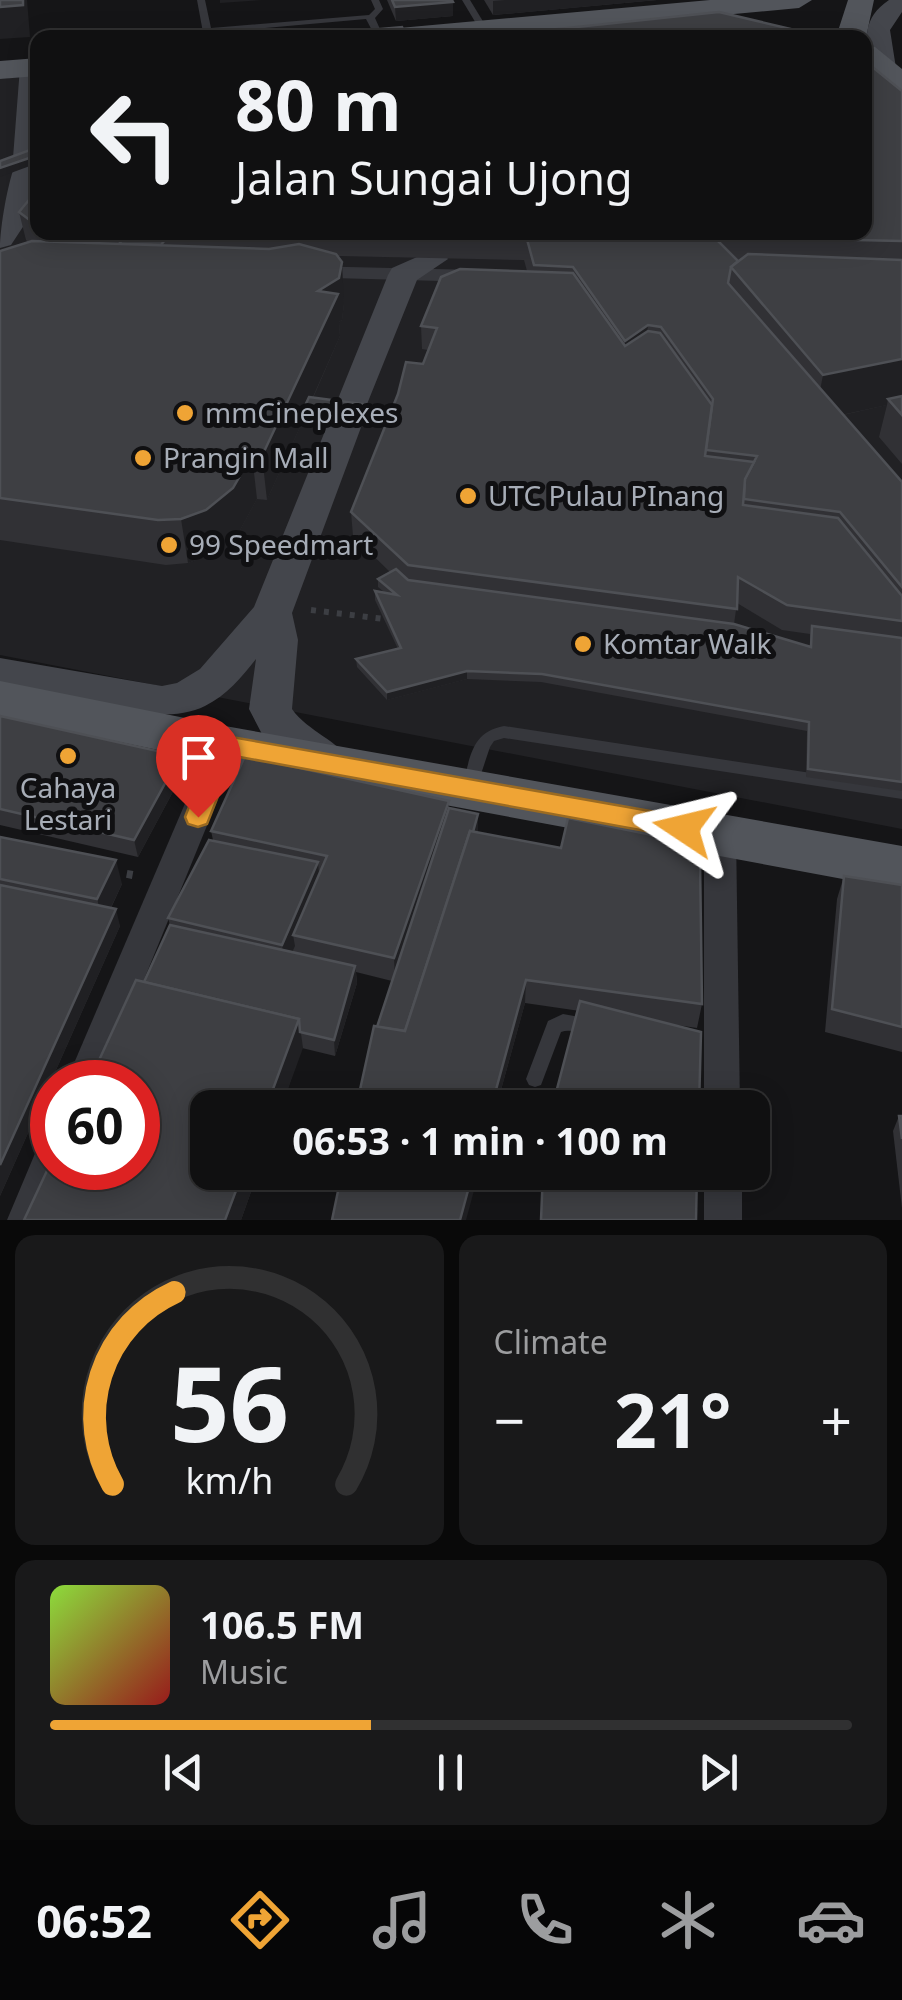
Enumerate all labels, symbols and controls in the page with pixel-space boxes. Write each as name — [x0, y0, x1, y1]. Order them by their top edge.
text: 80 m — [235, 56, 402, 152]
icon: left — [70, 70, 200, 200]
text: Jalan Sungai Ujong — [235, 147, 633, 208]
place label: mmCineplexes — [205, 393, 399, 431]
marker: mmCineplexes — [174, 402, 196, 424]
place label: Prangin Mall — [163, 438, 329, 476]
marker: Prangin Mall — [132, 447, 154, 469]
place label: UTC Pulau PInang — [488, 476, 724, 514]
marker: UTC Pulau PInang — [457, 485, 479, 507]
place label: 99 Speedmart — [189, 525, 373, 563]
marker: 99 Speedmart — [158, 534, 180, 556]
place label: Komtar Walk — [603, 624, 772, 662]
marker: Komtar Walk — [572, 633, 594, 655]
pin — [156, 715, 241, 818]
icon: arrive — [171, 730, 226, 785]
marker: Cahaya Lestari — [57, 745, 79, 767]
place label: Cahaya Lestari — [20, 768, 116, 838]
position arrow — [632, 776, 736, 880]
speed limit sign: 60 — [30, 1060, 160, 1190]
text: 06:53 · 1 min · 100 m — [292, 1114, 668, 1166]
text: Climate — [494, 1320, 608, 1363]
text: 56 — [170, 1331, 289, 1472]
text: 21° — [614, 1368, 732, 1470]
text: − — [494, 1382, 525, 1457]
text: + — [821, 1382, 852, 1457]
text: km/h — [185, 1456, 273, 1504]
text: 106.5 FM — [200, 1598, 364, 1650]
text: Music — [200, 1650, 288, 1693]
icon: previous — [156, 1745, 211, 1800]
icon: pause — [423, 1745, 478, 1800]
icon: next — [691, 1745, 746, 1800]
icon: directions — [225, 1885, 295, 1955]
icon: music — [367, 1885, 437, 1955]
icon: phone — [510, 1885, 580, 1955]
icon: climate — [653, 1885, 723, 1955]
icon: car — [796, 1885, 866, 1955]
text: 06:52 — [36, 1890, 152, 1951]

